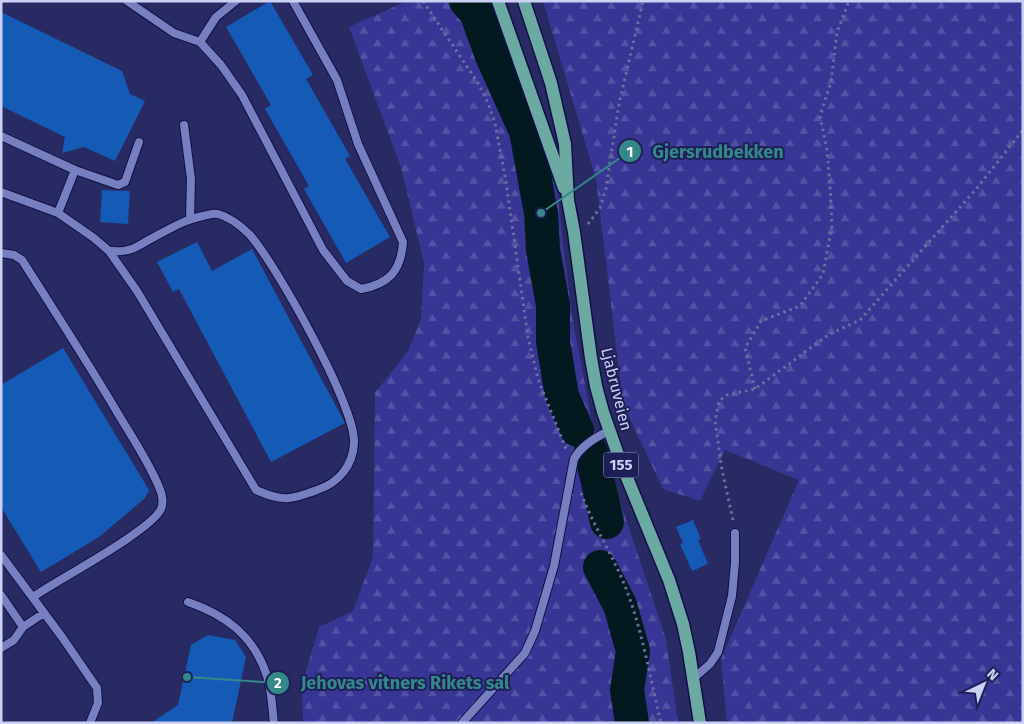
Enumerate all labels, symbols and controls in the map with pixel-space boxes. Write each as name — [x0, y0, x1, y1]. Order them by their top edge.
callout: Gjersrudbekken — [617, 135, 794, 168]
text: Gjersrudbekken — [652, 141, 784, 163]
text: 1 — [627, 143, 633, 161]
street label: Ljabruveien — [597, 346, 636, 433]
road number: 155 — [604, 452, 638, 478]
north arrow — [959, 659, 1009, 709]
text: N — [983, 665, 1002, 684]
callout: Jehovas vitners Rikets sal — [265, 666, 519, 699]
text: Jehovas vitners Rikets sal — [300, 672, 510, 694]
text: 2 — [274, 674, 282, 692]

